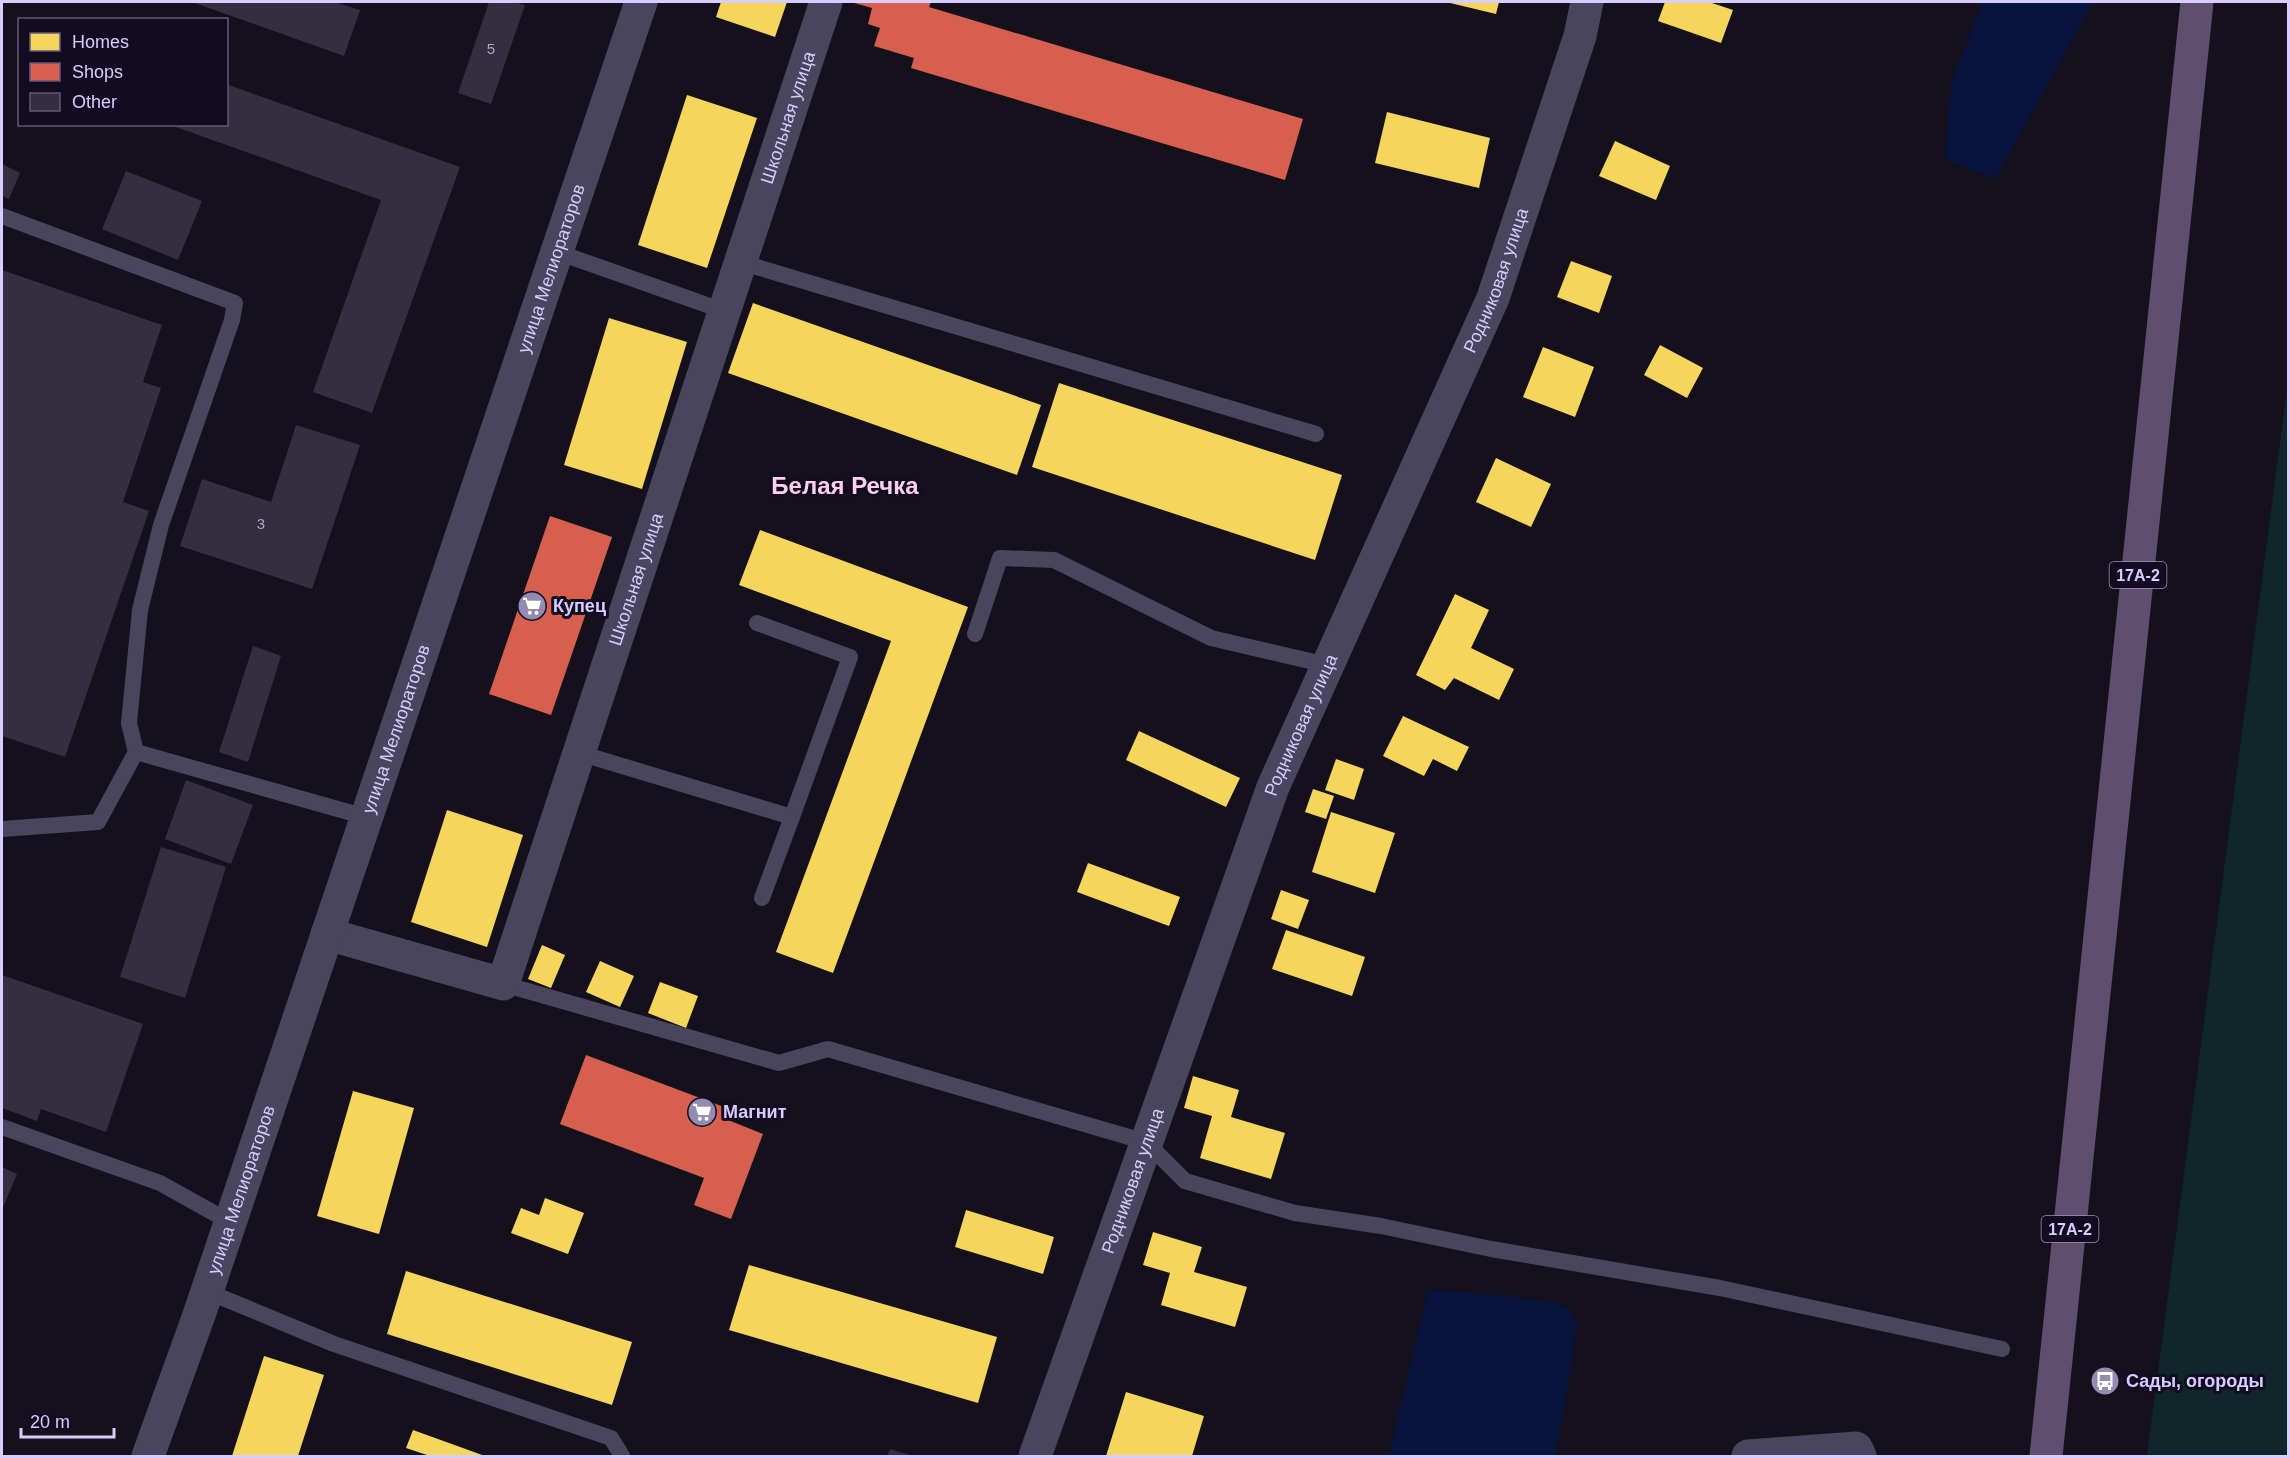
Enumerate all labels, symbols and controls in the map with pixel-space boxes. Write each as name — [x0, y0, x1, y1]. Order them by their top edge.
legend — [18, 18, 228, 126]
text: Homes — [72, 32, 129, 52]
house number: 5 — [487, 40, 495, 57]
street label: Школьная улица — [757, 48, 819, 186]
text: Shops — [72, 62, 123, 82]
text: Other — [72, 92, 117, 112]
street label: улица Мелиораторов — [514, 182, 589, 356]
street label: Родниковая улица — [1460, 204, 1533, 356]
district label: Белая Речка — [771, 472, 919, 499]
street label: Школьная улица — [605, 510, 668, 648]
house number: 3 — [257, 515, 265, 532]
road number: 17А-2 — [2110, 562, 2166, 588]
supermarket icon: Купец — [516, 590, 548, 622]
place label: Купец — [553, 596, 606, 616]
street label: улица Мелиораторов — [358, 642, 434, 816]
street label: Родниковая улица — [1261, 650, 1342, 798]
supermarket icon: Магнит — [686, 1096, 718, 1128]
place label: Магнит — [723, 1102, 787, 1122]
street label: улица Мелиораторов — [203, 1103, 279, 1277]
street label: Родниковая улица — [1098, 1104, 1168, 1256]
road number: 17А-2 — [2042, 1216, 2098, 1242]
bus stop icon: Сады, огороды — [2089, 1365, 2121, 1397]
place label: Сады, огороды — [2126, 1371, 2264, 1391]
scale bar — [21, 1401, 114, 1439]
text: 20 m — [30, 1412, 70, 1432]

